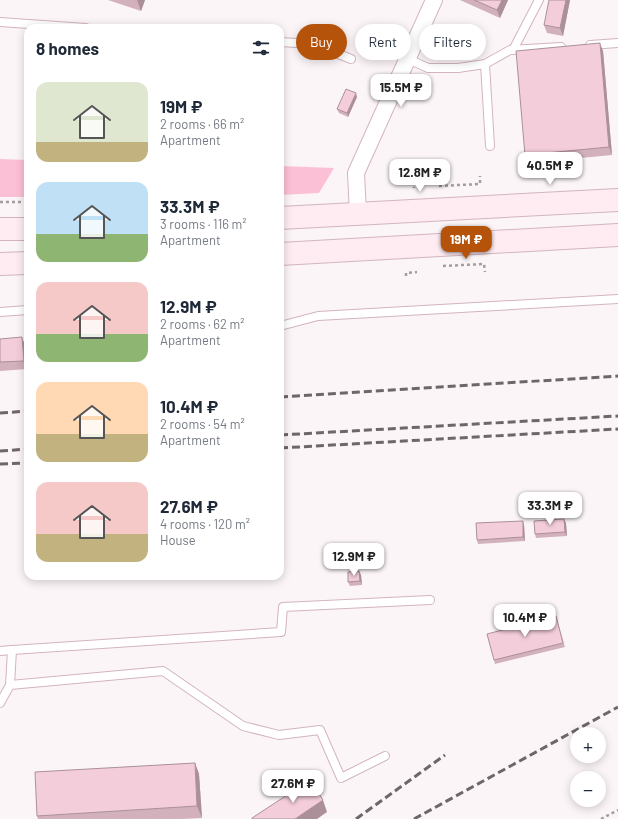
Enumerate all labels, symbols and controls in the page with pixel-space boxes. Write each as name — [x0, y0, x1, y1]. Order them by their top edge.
chip: Buy — [296, 24, 347, 60]
chip: Rent — [355, 24, 411, 60]
chip: Filters — [419, 24, 486, 60]
icon: filters — [250, 37, 272, 59]
text: 8 homes — [36, 38, 99, 58]
pin: 15.5M ₽ — [364, 74, 438, 108]
text: 15.5M ₽ — [379, 79, 423, 95]
text: 19M ₽ — [160, 96, 203, 116]
icon: home — [68, 98, 116, 146]
text: 2 rooms · 66 m² — [160, 116, 244, 132]
text: Apartment — [160, 132, 221, 148]
pin: 40.5M ₽ — [513, 152, 587, 186]
text: 40.5M ₽ — [527, 157, 573, 173]
pin: 12.8M ₽ — [383, 159, 457, 193]
text: 12.8M ₽ — [398, 164, 442, 180]
text: 33.3M ₽ — [160, 196, 220, 216]
icon: home — [68, 198, 116, 246]
text: 3 rooms · 116 m² — [160, 216, 247, 232]
pin: 19M ₽ — [438, 226, 494, 260]
text: 19M ₽ — [450, 231, 482, 247]
text: Apartment — [160, 232, 221, 248]
text: 12.9M ₽ — [160, 296, 217, 316]
icon: home — [68, 298, 116, 346]
text: 2 rooms · 62 m² — [160, 316, 245, 332]
text: Apartment — [160, 332, 221, 348]
text: 10.4M ₽ — [160, 396, 218, 416]
icon: home — [68, 398, 116, 446]
text: 2 rooms · 54 m² — [160, 416, 245, 432]
text: Apartment — [160, 432, 221, 448]
pin: 33.3M ₽ — [513, 492, 587, 526]
text: 27.6M ₽ — [160, 496, 218, 516]
text: 33.3M ₽ — [527, 497, 573, 513]
icon: home — [68, 498, 116, 546]
text: 4 rooms · 120 m² — [160, 516, 250, 532]
text: House — [160, 532, 196, 548]
pin: 12.9M ₽ — [317, 543, 391, 577]
text: 12.9M ₽ — [332, 548, 376, 564]
pin: 10.4M ₽ — [488, 604, 562, 638]
text: 10.4M ₽ — [503, 609, 547, 625]
map controls — [570, 727, 606, 807]
button: + — [570, 727, 606, 763]
pin: 27.6M ₽ — [256, 770, 330, 804]
button: − — [570, 771, 606, 807]
text: 27.6M ₽ — [271, 775, 315, 791]

